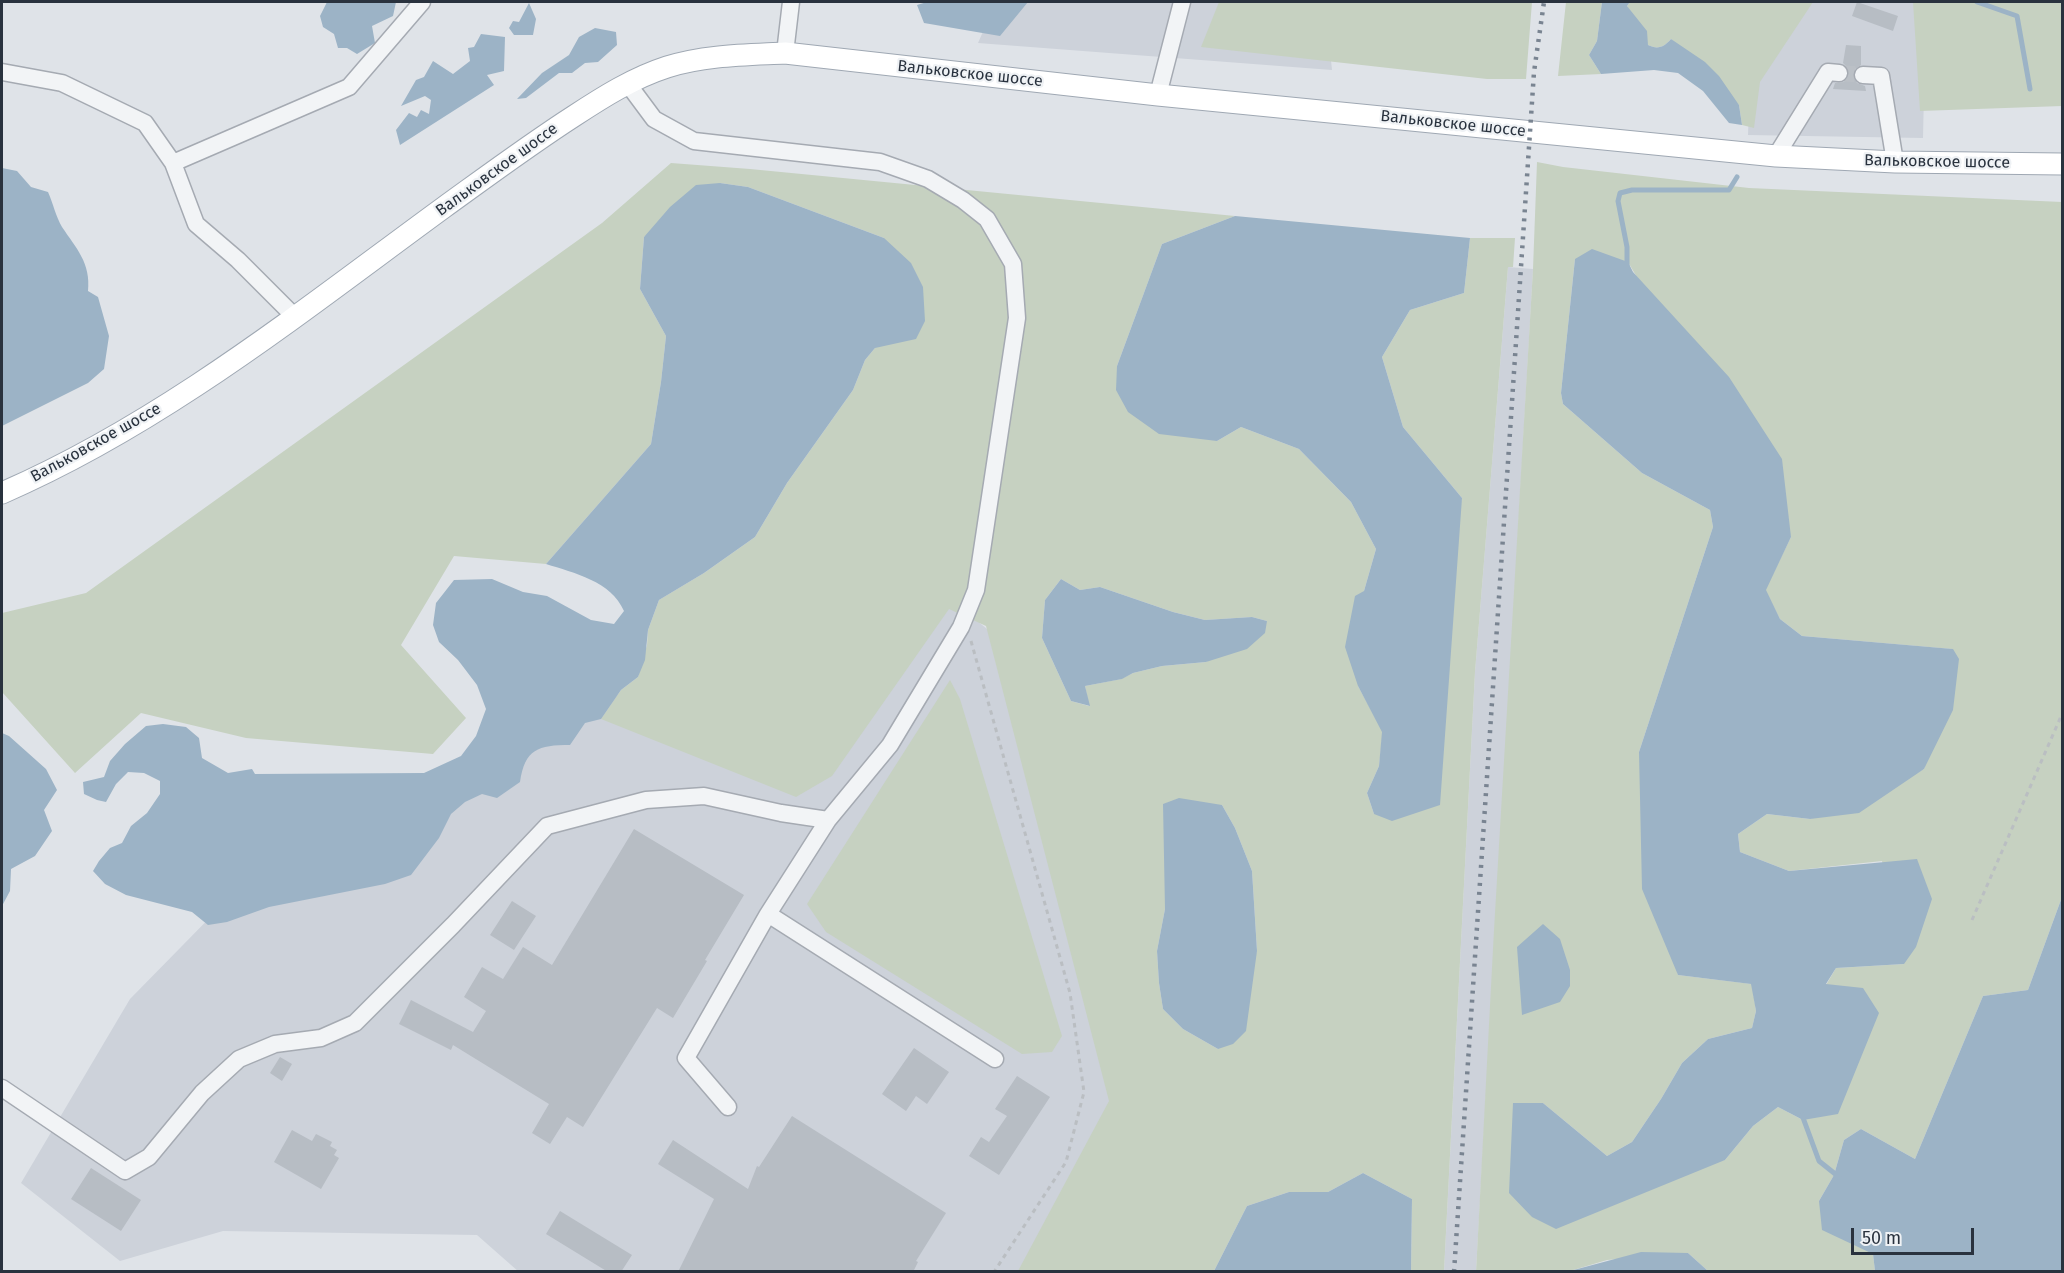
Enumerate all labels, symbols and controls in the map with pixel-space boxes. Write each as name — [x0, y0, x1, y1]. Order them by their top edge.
street label: Вальковское шоссе — [896, 57, 1044, 91]
street label: Вальковское шоссе — [1379, 107, 1527, 141]
street label: Вальковское шоссе — [432, 119, 562, 221]
street label: Вальковское шоссе — [1864, 151, 2010, 173]
street label: Вальковское шоссе — [28, 399, 164, 487]
scale bar — [1854, 1216, 1977, 1254]
text: 50 m — [1862, 1227, 1901, 1249]

